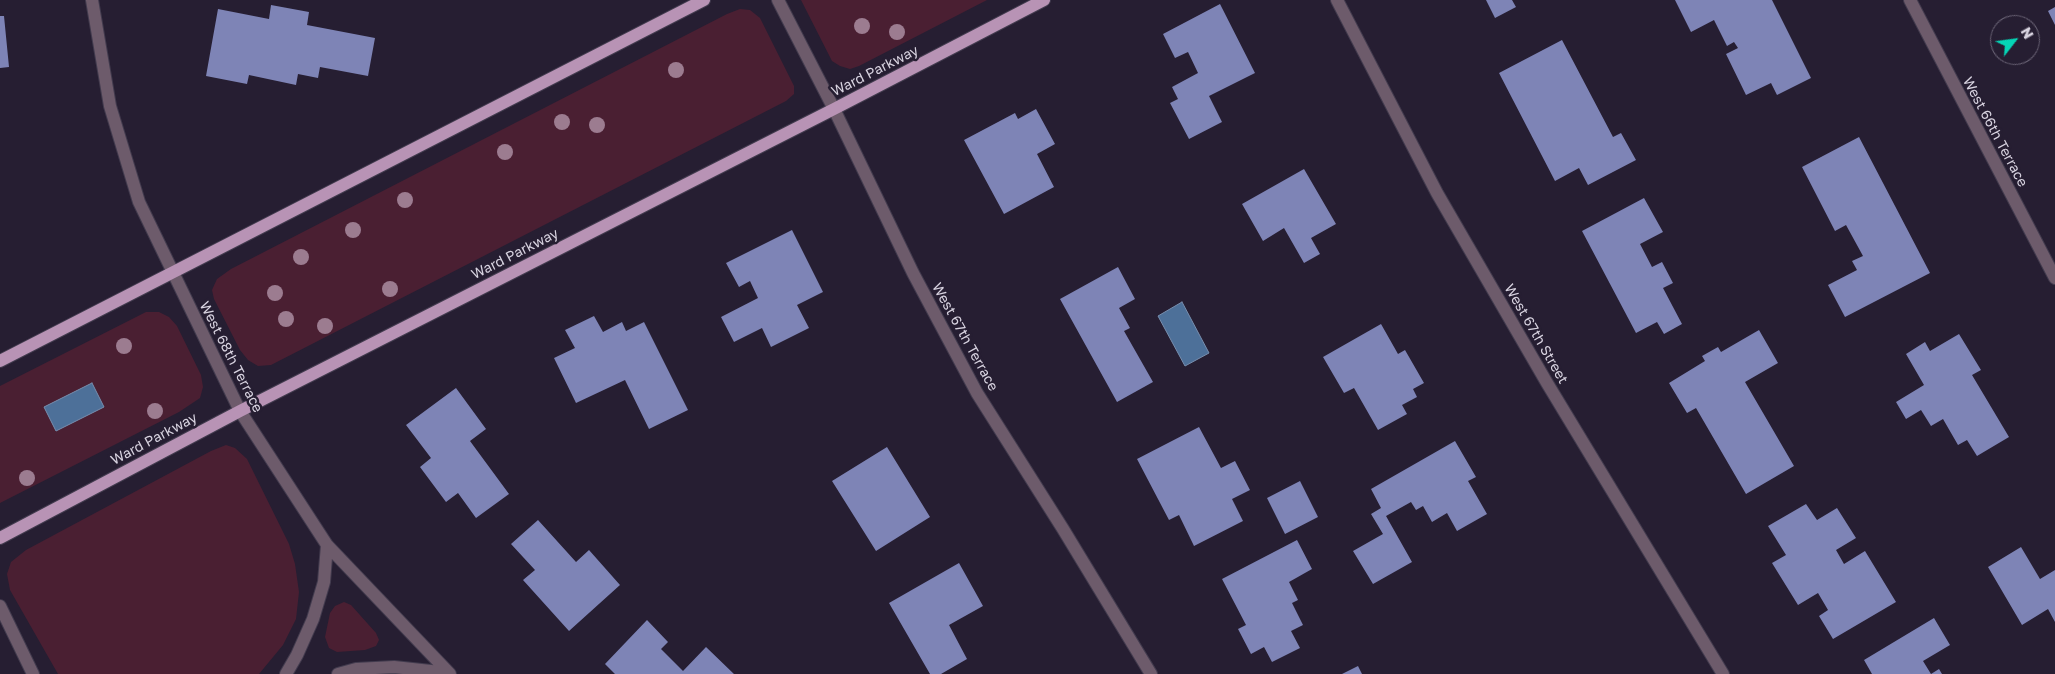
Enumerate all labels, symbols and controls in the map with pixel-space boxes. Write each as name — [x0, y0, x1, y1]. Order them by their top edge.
north arrow — [1990, 15, 2040, 65]
text: N — [2018, 24, 2038, 42]
street label: Ward Parkway — [829, 42, 921, 100]
street label: West 66th Terrace — [1959, 74, 2031, 190]
street label: Ward Parkway — [469, 225, 561, 283]
street label: West 67th Terrace — [928, 280, 1002, 394]
street label: West 67th Street — [1501, 281, 1571, 387]
street label: West 68th Terrace — [196, 299, 266, 415]
street label: Ward Parkway — [108, 409, 200, 469]

